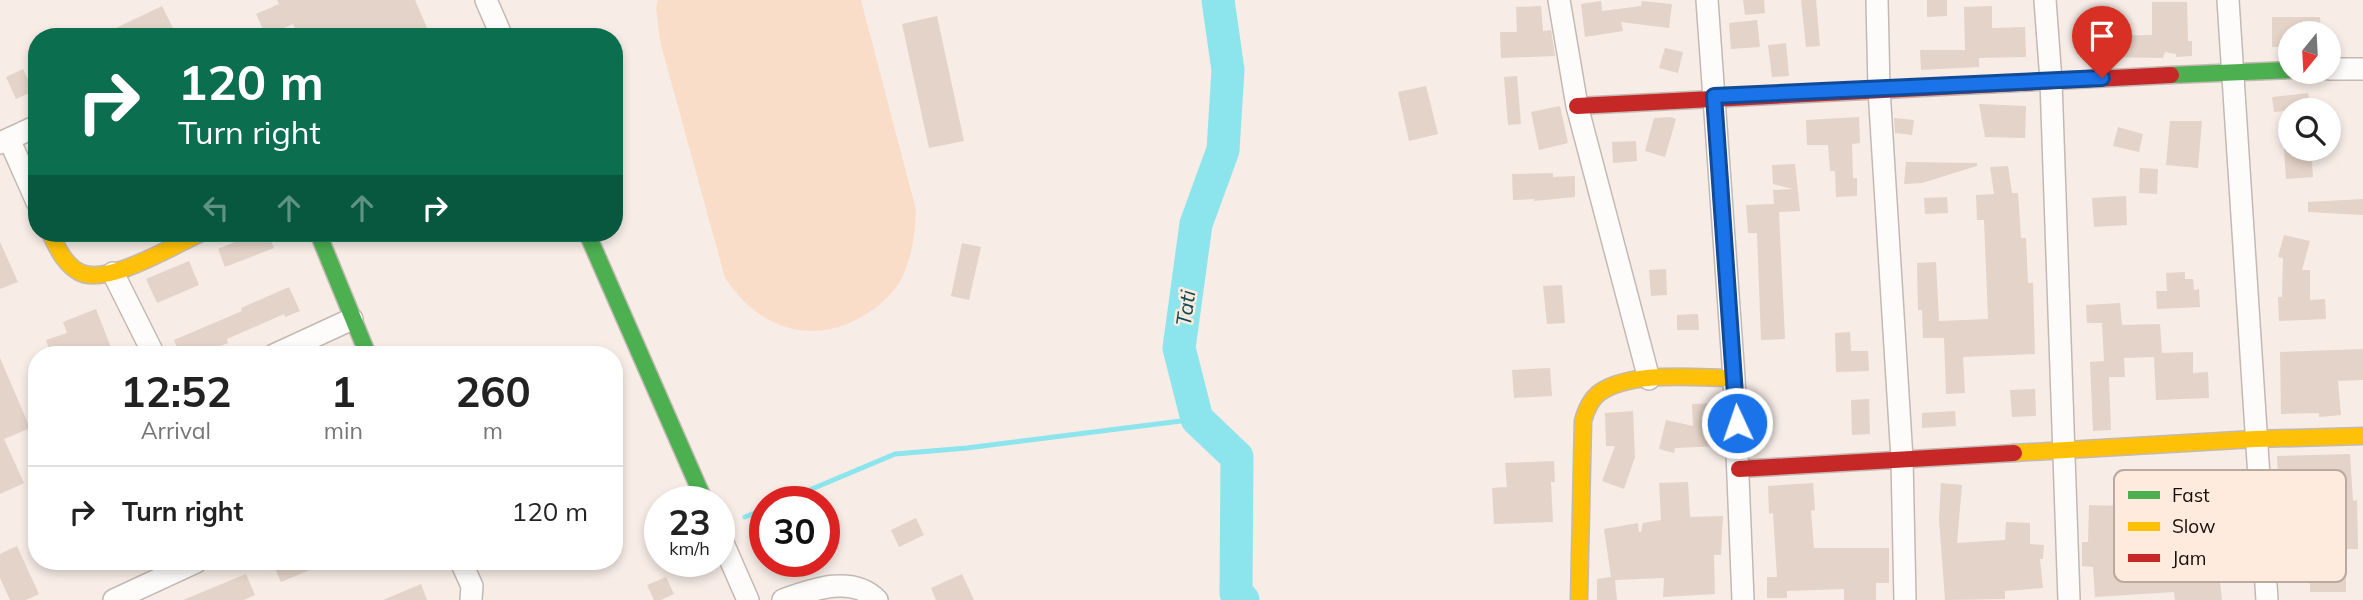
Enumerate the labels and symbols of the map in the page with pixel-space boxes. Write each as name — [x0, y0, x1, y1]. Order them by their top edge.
pin — [2072, 6, 2132, 78]
north arrow — [2278, 21, 2342, 84]
water label: Tati — [1170, 287, 1201, 328]
position arrow — [1700, 386, 1774, 460]
legend — [2114, 470, 2346, 582]
text: Fast — [2172, 483, 2210, 507]
speed limit sign: 30 — [749, 486, 840, 577]
text: Slow — [2172, 514, 2216, 538]
text: Jam — [2172, 546, 2206, 570]

